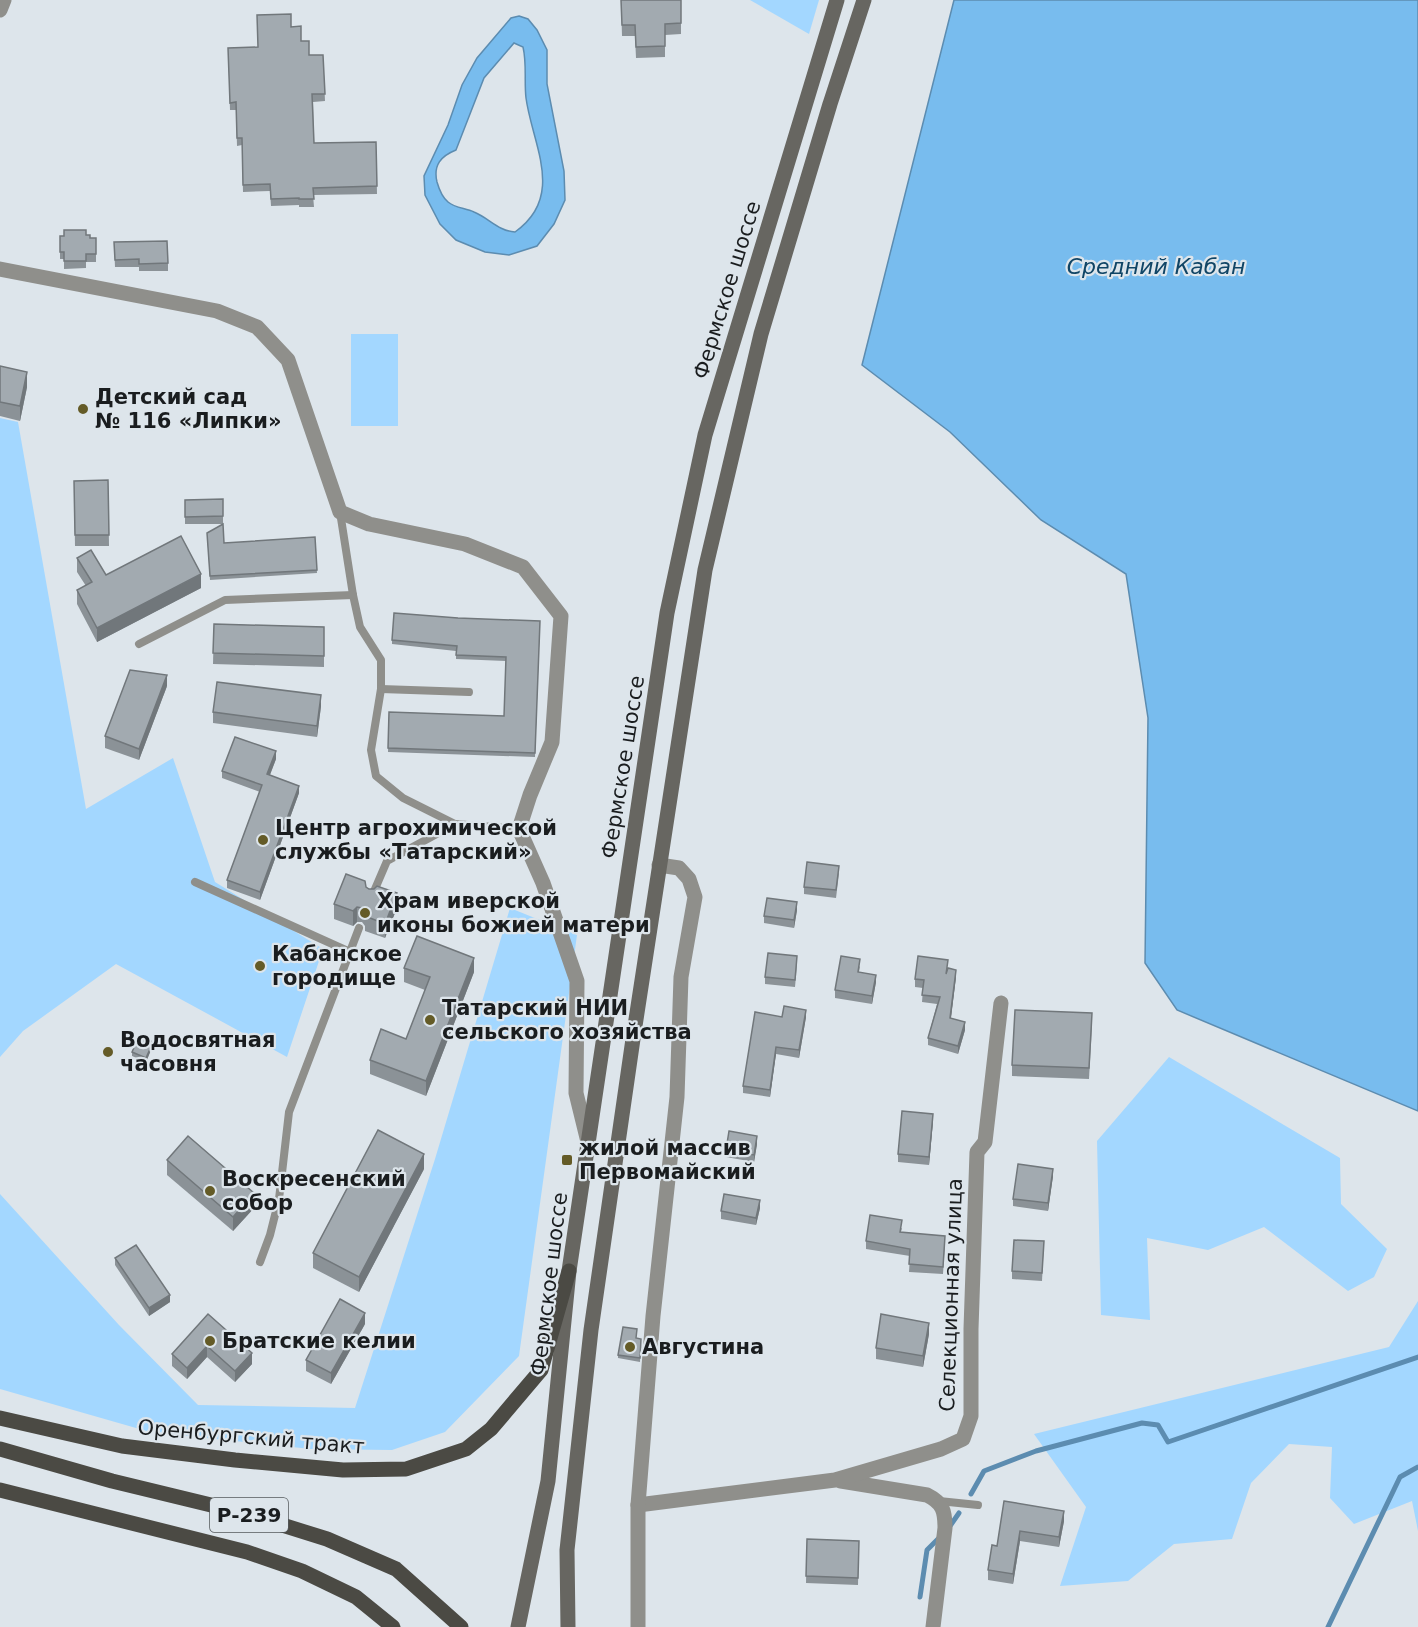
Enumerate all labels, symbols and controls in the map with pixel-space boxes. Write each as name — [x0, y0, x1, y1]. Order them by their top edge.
street label: Фермское шоссе — [688, 198, 766, 382]
water label: Средний Кабан — [1067, 254, 1245, 279]
place label: Детский сад № 116 «Липки» — [95, 385, 282, 433]
marker: Детский сад № 116 «Липки» — [76, 402, 90, 416]
street label: Фермское шоссе — [597, 674, 649, 860]
place label: Центр агрохимической службы «Татарский» — [275, 816, 557, 864]
marker: Центр агрохимической службы «Татарский» — [256, 833, 270, 847]
place label: Храм иверской иконы божией матери — [377, 889, 650, 937]
marker: Храм иверской иконы божией матери — [358, 906, 372, 920]
place label: Кабанское городище — [272, 942, 402, 990]
marker: Кабанское городище — [253, 959, 267, 973]
place label: Татарский НИИ сельского хозяйства — [442, 996, 692, 1044]
marker: Татарский НИИ сельского хозяйства — [423, 1013, 437, 1027]
place label: Водосвятная часовня — [120, 1028, 275, 1076]
marker: Водосвятная часовня — [101, 1045, 115, 1059]
place label: жилой массив Первомайский — [579, 1136, 756, 1184]
marker: жилой массив Первомайский — [560, 1153, 574, 1167]
place label: Воскресенский собор — [222, 1167, 406, 1215]
street label: Селекционная улица — [935, 1178, 967, 1412]
marker: Воскресенский собор — [203, 1184, 217, 1198]
street label: Фермское шоссе — [526, 1191, 572, 1377]
place label: Братские келии — [222, 1329, 416, 1353]
marker: Братские келии — [203, 1334, 217, 1348]
place label: Августина — [642, 1335, 764, 1359]
marker: Августина — [623, 1340, 637, 1354]
street label: Оренбургский тракт — [136, 1415, 366, 1459]
road number: Р-239 — [210, 1498, 288, 1532]

